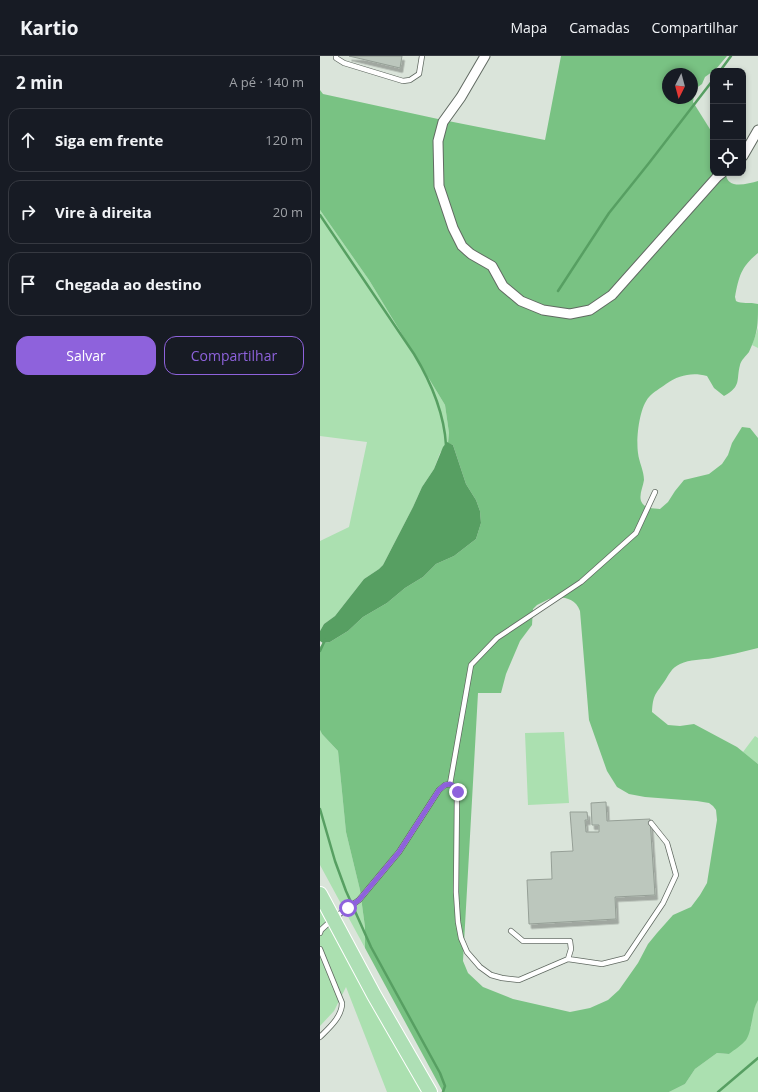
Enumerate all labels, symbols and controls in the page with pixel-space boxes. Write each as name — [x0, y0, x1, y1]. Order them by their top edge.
text: Kartio — [20, 15, 79, 41]
text: Mapa — [511, 18, 547, 37]
text: Camadas — [569, 18, 630, 37]
text: Compartilhar — [652, 18, 738, 37]
north arrow — [662, 68, 698, 104]
map controls — [710, 68, 746, 176]
button: + — [710, 68, 746, 104]
text: 2 min — [16, 71, 63, 94]
text: A pé · 140 m — [229, 73, 304, 91]
button: − — [710, 104, 746, 140]
icon: ahead — [17, 129, 39, 151]
text: Siga em frente — [55, 130, 163, 150]
text: 120 m — [265, 131, 303, 149]
button: locate — [710, 140, 746, 176]
icon: right — [17, 201, 39, 223]
text: Vire à direita — [55, 202, 152, 222]
text: 20 m — [273, 203, 303, 221]
icon: arrive — [17, 273, 39, 295]
text: Chegada ao destino — [55, 274, 202, 294]
button: Salvar — [16, 336, 156, 375]
button: Compartilhar — [164, 336, 304, 375]
route end — [449, 783, 467, 801]
route start — [339, 899, 357, 917]

